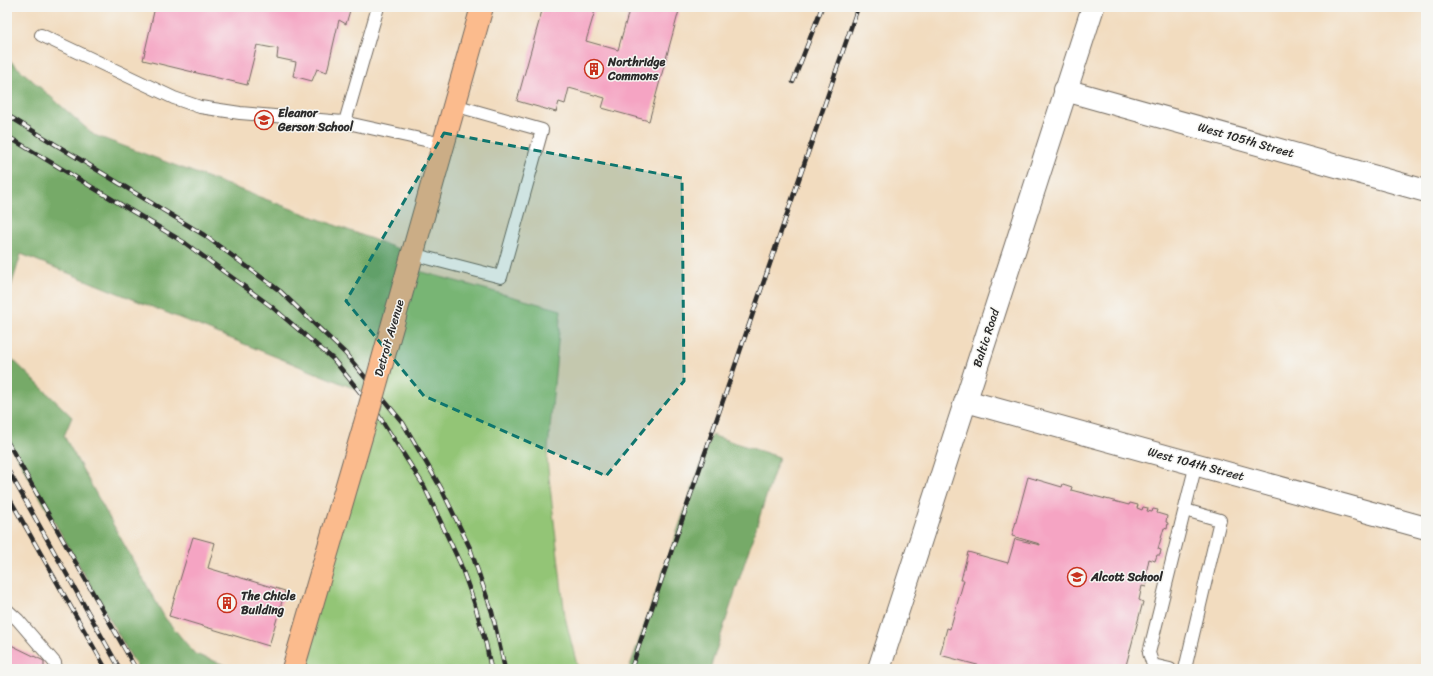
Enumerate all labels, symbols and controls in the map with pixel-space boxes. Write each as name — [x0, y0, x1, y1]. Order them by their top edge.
place label: Northridge Commons — [607, 51, 665, 87]
building icon: Northridge Commons — [583, 58, 605, 80]
place label: Eleanor Gerson School — [277, 102, 354, 138]
school or university icon: Eleanor Gerson School — [253, 109, 275, 131]
street label: West 105th Street — [1195, 116, 1297, 164]
street label: Detroit Avenue — [368, 297, 411, 379]
street label: Baltic Road — [966, 304, 1006, 370]
street label: West 104th Street — [1145, 441, 1247, 487]
school or university icon: Alcott School — [1066, 566, 1088, 588]
place label: Alcott School — [1090, 566, 1163, 588]
place label: The Chicle Building — [241, 585, 296, 621]
building icon: The Chicle Building — [216, 592, 238, 614]

